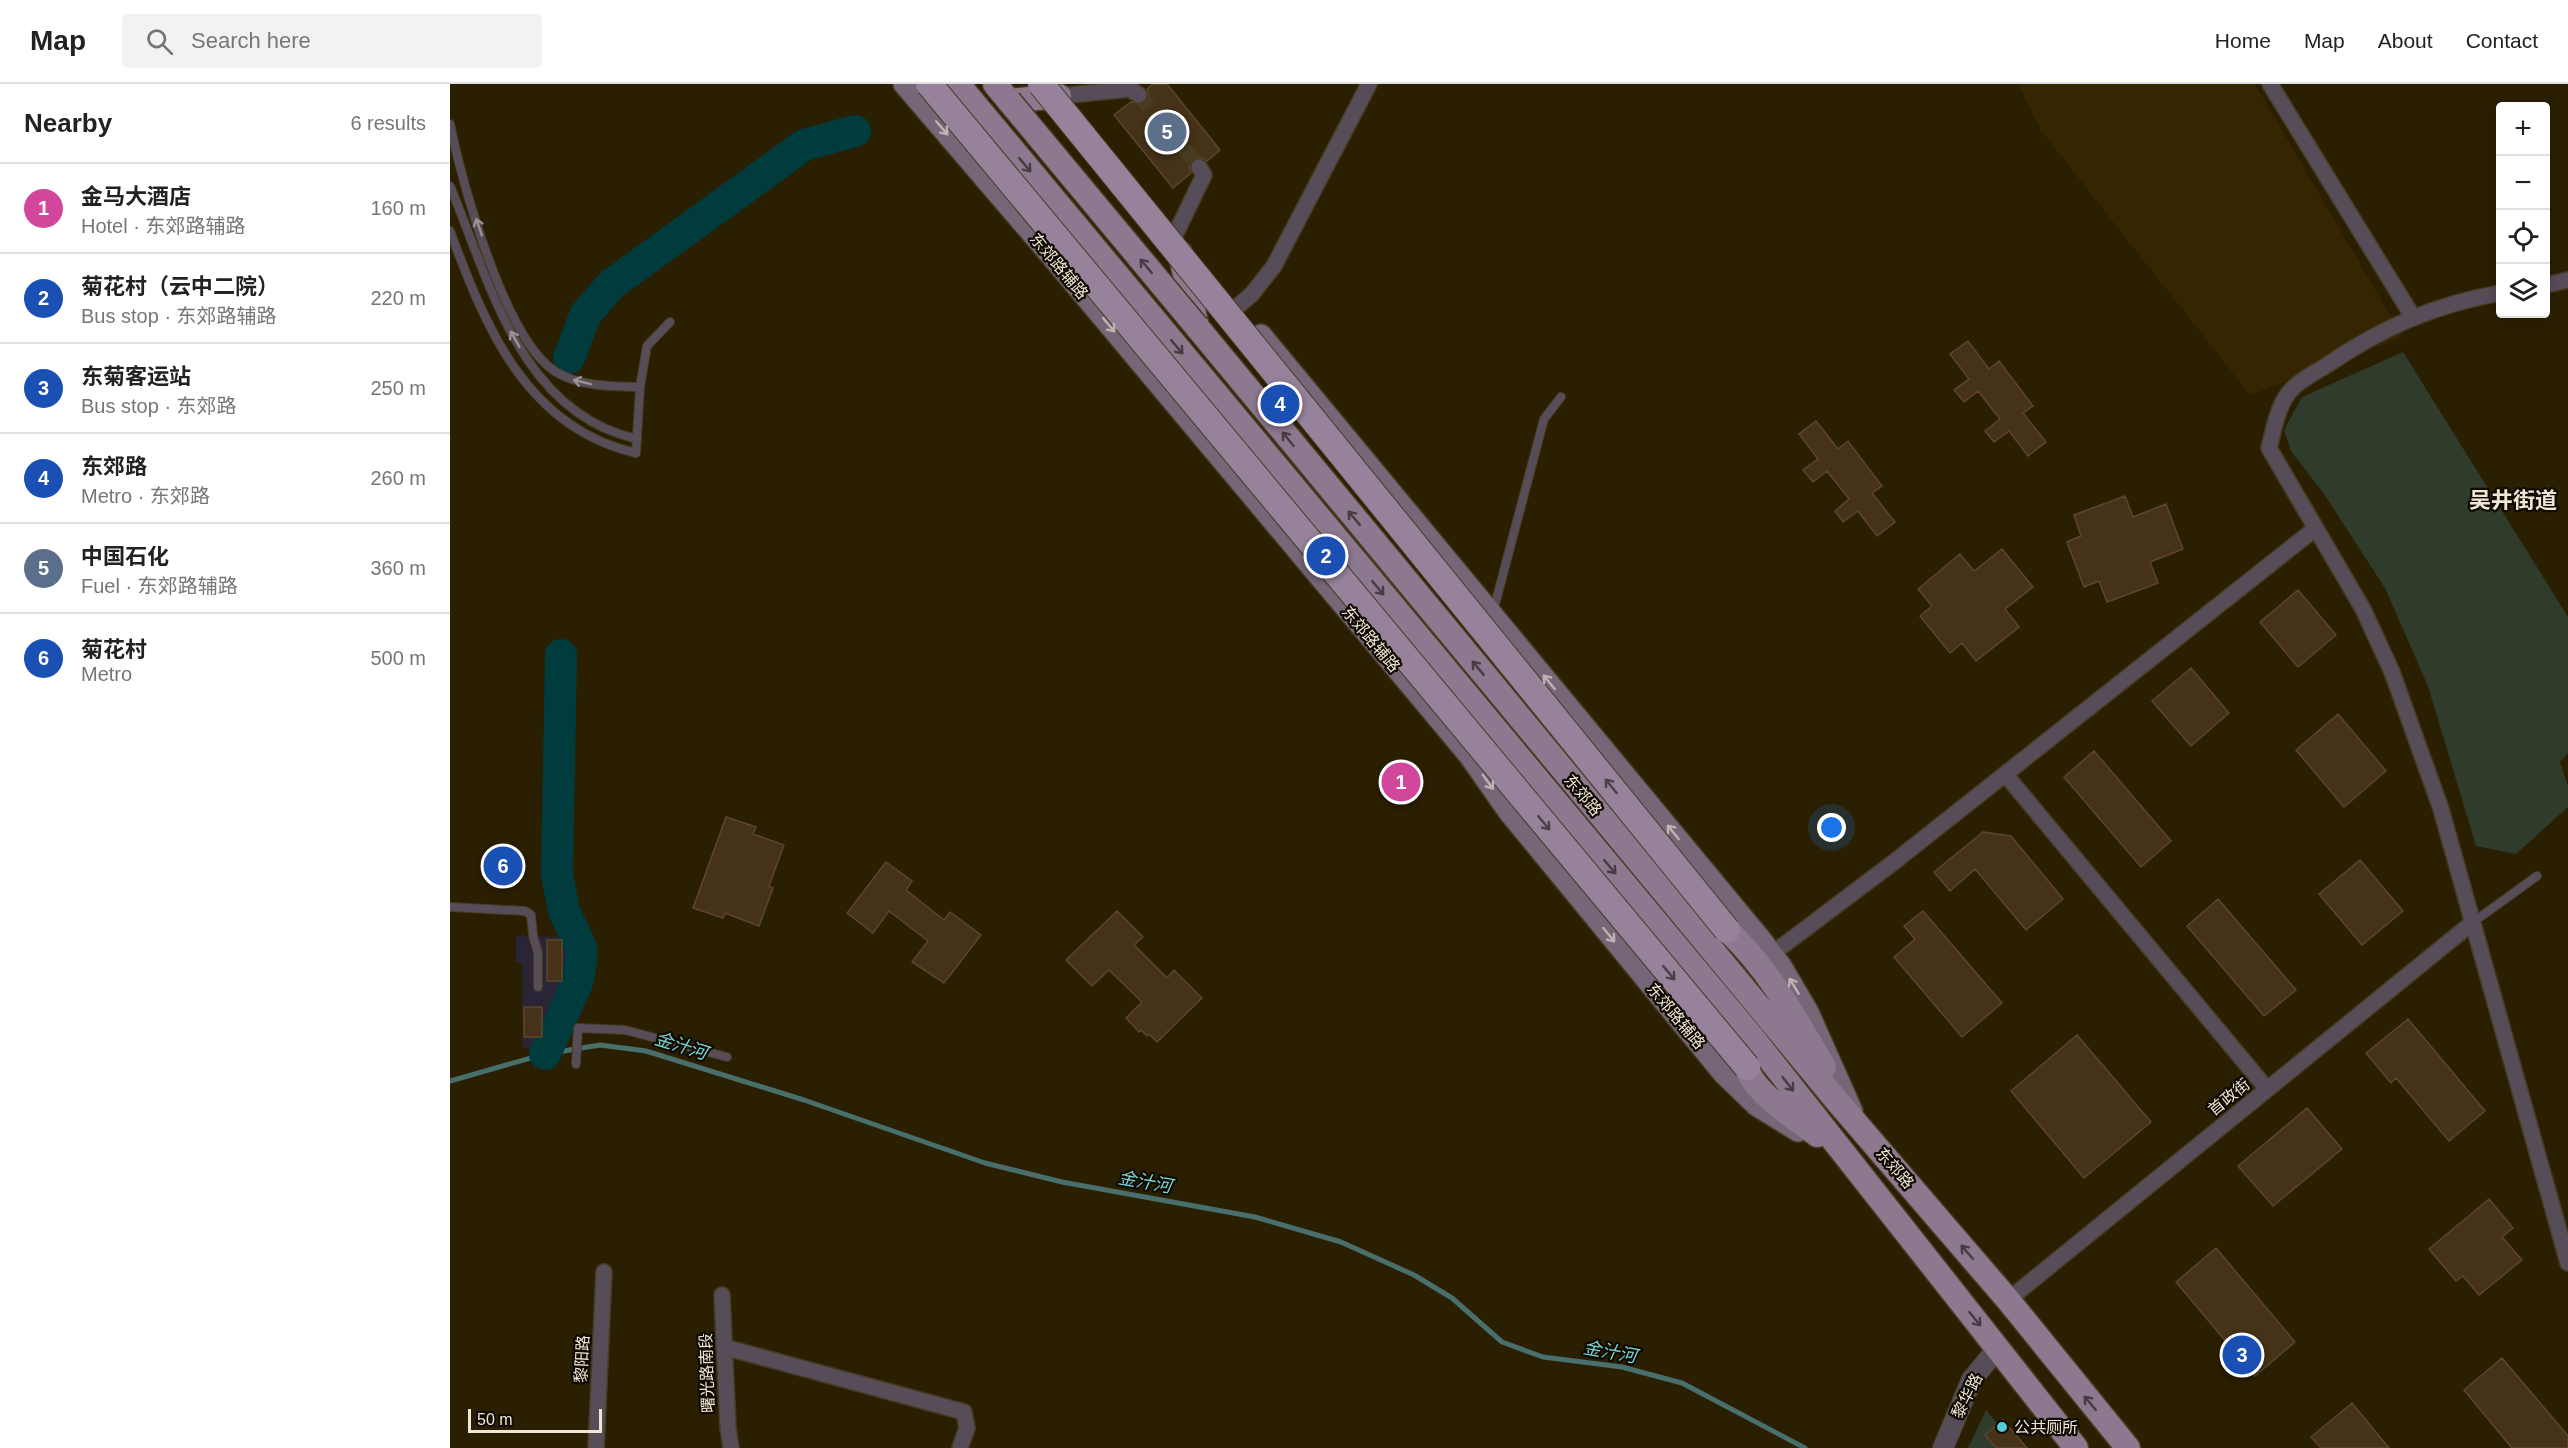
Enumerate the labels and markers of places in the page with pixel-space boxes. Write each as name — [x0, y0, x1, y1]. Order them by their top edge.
pin: 5 — [1148, 110, 1186, 154]
pin: 4 — [1260, 382, 1300, 426]
pin: 2 — [1306, 534, 1346, 578]
pin: 1 — [1382, 760, 1420, 804]
pin: 6 — [484, 844, 522, 888]
pin: 3 — [2222, 1332, 2262, 1378]
place label: 公共厕所 — [2014, 1419, 2078, 1436]
marker: 公共厕所 — [1995, 1420, 2009, 1434]

